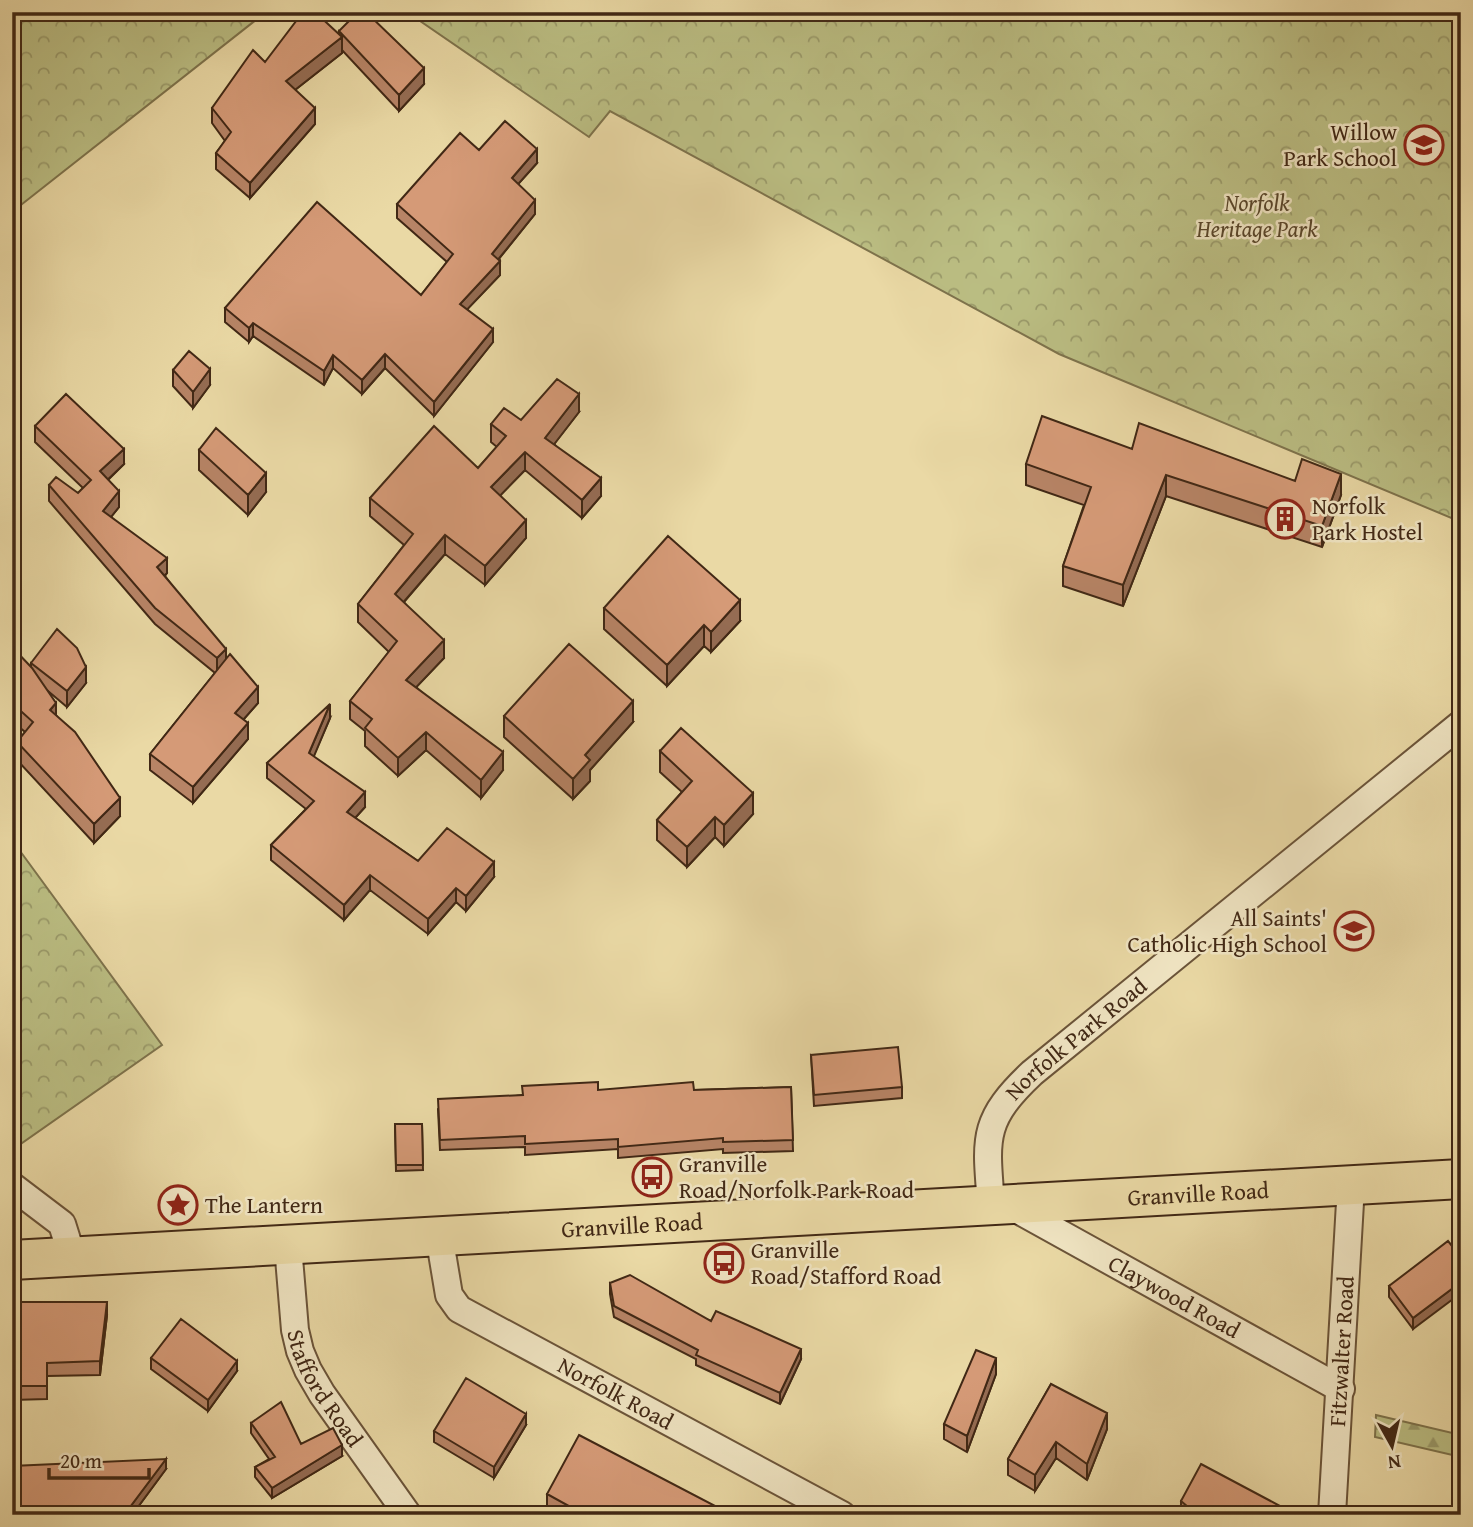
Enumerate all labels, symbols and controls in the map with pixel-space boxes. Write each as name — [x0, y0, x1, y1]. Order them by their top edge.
place label: Willow Park School — [1284, 115, 1398, 174]
school or university icon: Willow Park School — [1403, 124, 1445, 166]
park label: Norfolk Heritage Park — [1196, 186, 1318, 245]
place label: Norfolk Park Hostel — [1312, 489, 1423, 548]
building icon: Norfolk Park Hostel — [1264, 498, 1306, 540]
place label: All Saints' Catholic High School — [1128, 901, 1327, 960]
school or university icon: All Saints' Catholic High School — [1333, 910, 1375, 952]
street label: Norfolk Park Road — [997, 969, 1154, 1107]
place label: Granville Road/Norfolk Park Road — [679, 1147, 915, 1206]
bus stop icon: Granville Road/Norfolk Park Road — [631, 1156, 673, 1198]
street label: Granville Road — [1127, 1173, 1270, 1214]
place icon: The Lantern — [157, 1184, 199, 1226]
place label: The Lantern — [205, 1188, 323, 1221]
street label: Granville Road — [560, 1204, 704, 1245]
place label: Granville Road/Stafford Road — [751, 1233, 942, 1292]
bus stop icon: Granville Road/Stafford Road — [703, 1242, 745, 1284]
street label: Claywood Road — [1103, 1246, 1247, 1346]
street label: Fitzwalter Road — [1320, 1274, 1362, 1427]
street label: Stafford Road — [279, 1326, 372, 1454]
street label: Norfolk Road — [552, 1348, 680, 1438]
north arrow — [1358, 1412, 1428, 1482]
scale bar — [49, 1436, 149, 1480]
text: 20 m — [60, 1445, 102, 1476]
text: N — [1386, 1448, 1403, 1478]

